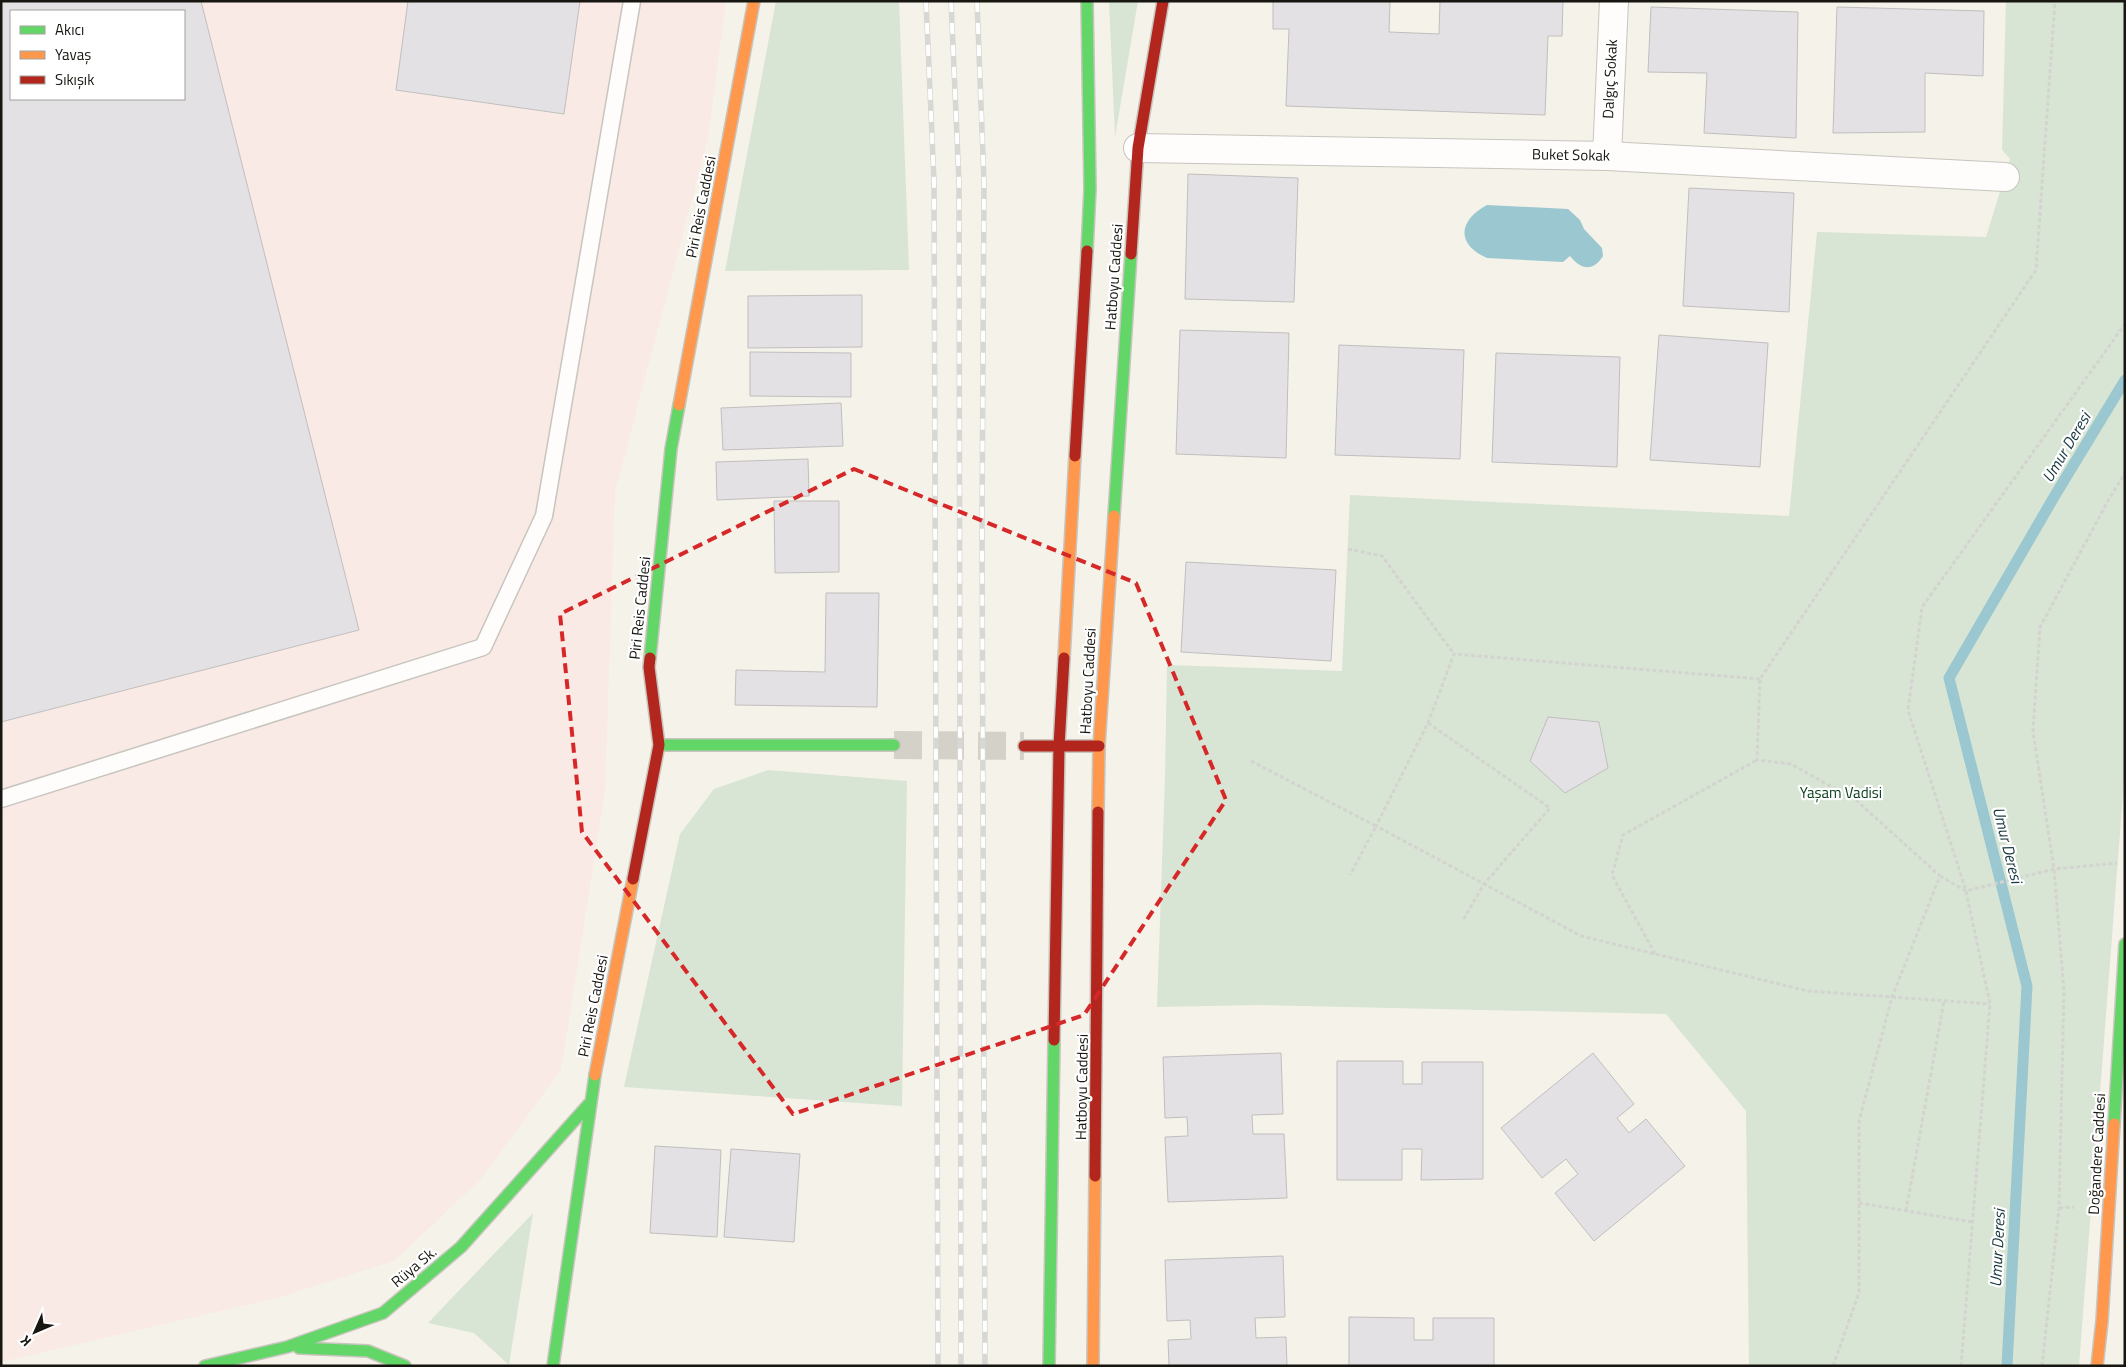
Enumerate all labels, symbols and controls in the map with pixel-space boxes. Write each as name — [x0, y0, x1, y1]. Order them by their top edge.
legend — [10, 10, 185, 100]
text: Akıcı — [55, 18, 84, 41]
street label: Dalgıç Sokak — [1596, 39, 1623, 119]
text: Yavaş — [55, 43, 91, 66]
text: Sıkışık — [55, 68, 94, 91]
street label: Buket Sokak — [1532, 142, 1610, 167]
street label: Piri Reis Caddesi — [679, 154, 722, 260]
street label: Hatboyu Caddesi — [1098, 223, 1129, 331]
water label: Umur Deresi — [2036, 406, 2097, 487]
street label: Piri Reis Caddesi — [623, 555, 656, 661]
street label: Hatboyu Caddesi — [1073, 627, 1102, 735]
park label: Yaşam Vadisi — [1800, 781, 1882, 804]
water label: Umur Deresi — [1987, 804, 2029, 887]
street label: Piri Reis Caddesi — [571, 953, 614, 1059]
street label: Hatboyu Caddesi — [1069, 1034, 1094, 1140]
street label: Doğandere Caddesi — [2082, 1093, 2111, 1215]
water label: Umur Deresi — [1983, 1207, 2011, 1288]
street label: Rüya Sk. — [386, 1241, 442, 1293]
north arrow — [10, 1307, 60, 1357]
text: K — [15, 1331, 36, 1352]

